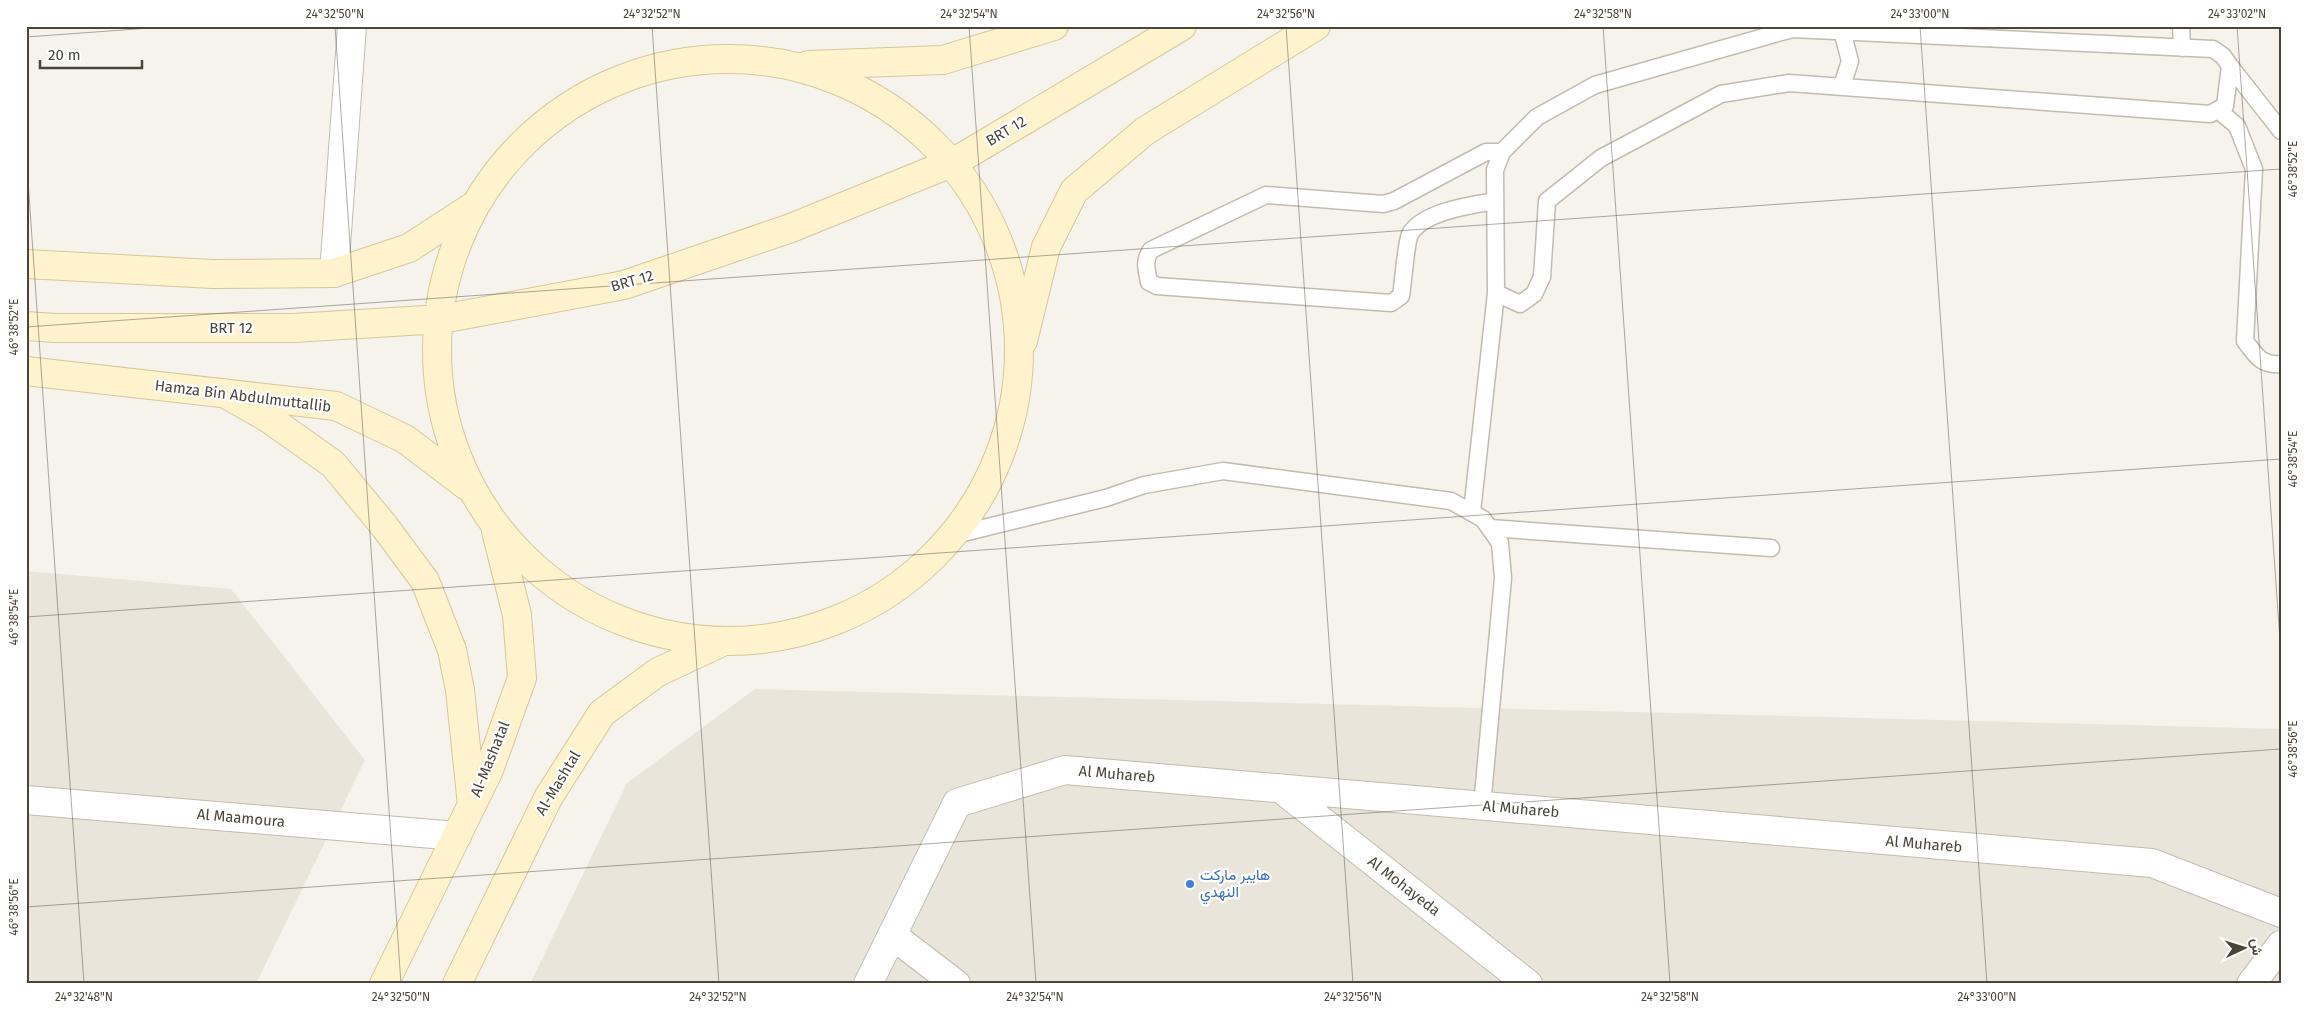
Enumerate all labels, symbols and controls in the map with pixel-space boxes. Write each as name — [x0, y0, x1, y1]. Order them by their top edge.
text: 24°32'50"N — [306, 7, 364, 21]
text: 24°32'52"N — [623, 7, 681, 21]
text: 24°32'54"N — [940, 7, 998, 21]
text: 24°32'56"N — [1257, 7, 1315, 21]
text: 24°32'58"N — [1574, 7, 1632, 21]
text: 24°33'00"N — [1890, 7, 1950, 21]
text: 24°33'02"N — [2208, 7, 2266, 21]
scale bar — [40, 38, 142, 70]
text: 20 m — [48, 46, 81, 64]
street label: BRT 12 — [983, 112, 1029, 150]
text: 46°38'52"E — [2286, 140, 2300, 198]
street label: BRT 12 — [609, 266, 655, 296]
text: 46°38'52"E — [7, 298, 21, 356]
street label: BRT 12 — [209, 319, 253, 337]
street label: Hamza Bin Abdulmuttallib — [154, 376, 332, 416]
text: 46°38'54"E — [2286, 431, 2300, 488]
text: 46°38'54"E — [7, 589, 21, 646]
street label: Al-Mashatal — [467, 718, 514, 800]
text: 46°38'56"E — [2286, 720, 2300, 778]
street label: Al-Mashtal — [532, 747, 585, 819]
street label: Al Muhareb — [1078, 762, 1156, 786]
street label: Al Muhareb — [1482, 797, 1560, 821]
street label: Al Maamoura — [196, 805, 286, 831]
street label: Al Muhareb — [1885, 832, 1963, 856]
street label: Al Mohayeda — [1364, 852, 1444, 920]
place label: هايبر ماركت النهدي — [1200, 866, 1270, 905]
text: 46°38'56"E — [7, 878, 21, 936]
marker: هايبر ماركت النهدي — [1184, 878, 1196, 890]
north arrow — [2220, 922, 2270, 972]
text: ش — [2247, 938, 2266, 956]
text: 24°32'48"N — [55, 990, 113, 1004]
text: 24°32'50"N — [372, 990, 430, 1004]
text: 24°32'52"N — [689, 990, 747, 1004]
text: 24°32'54"N — [1006, 990, 1064, 1004]
text: 24°32'56"N — [1324, 990, 1382, 1004]
text: 24°32'58"N — [1641, 990, 1699, 1004]
text: 24°33'00"N — [1957, 990, 2017, 1004]

